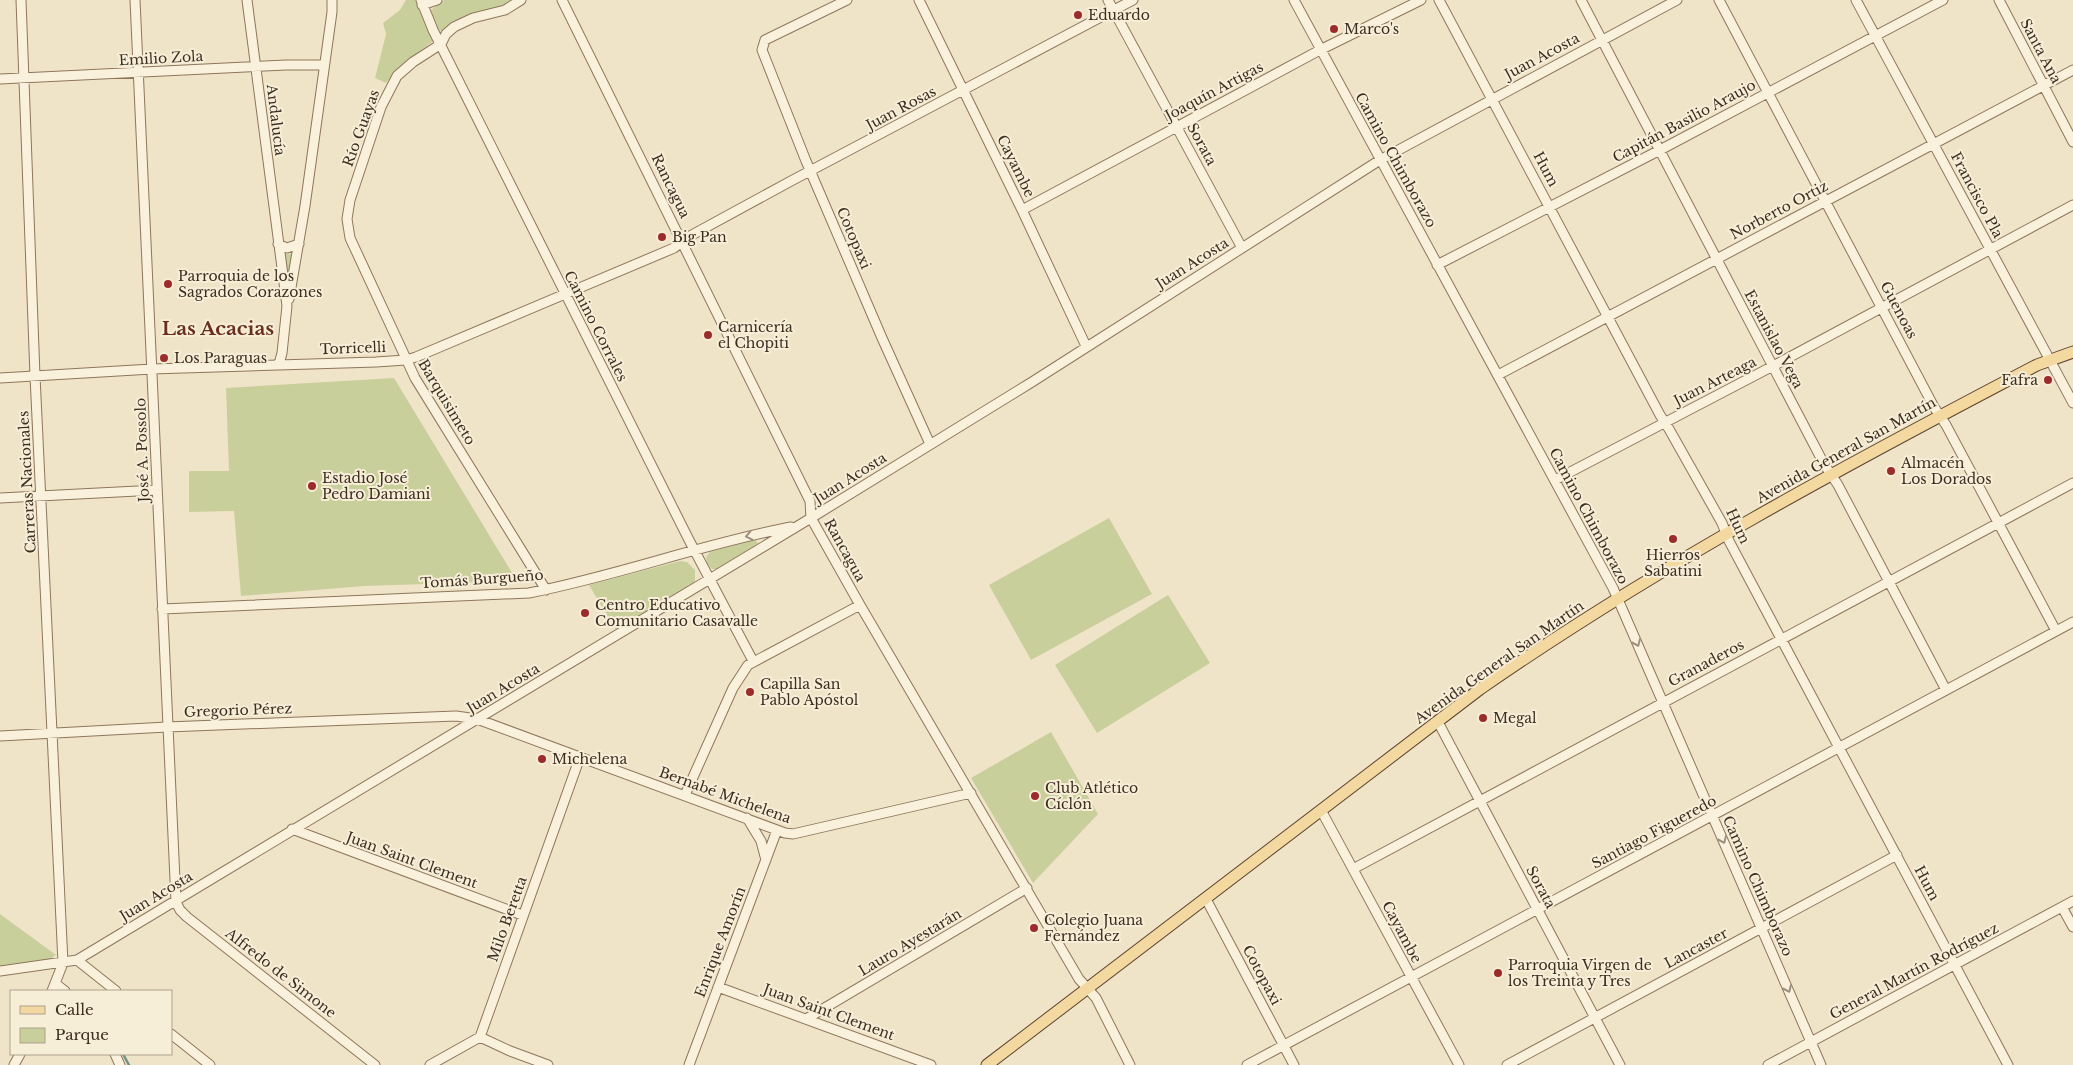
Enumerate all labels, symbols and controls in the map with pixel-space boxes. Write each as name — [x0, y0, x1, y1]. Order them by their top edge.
place label: Eduardo — [1088, 6, 1150, 24]
marker: Eduardo — [1072, 9, 1084, 21]
street label: Santa Ana — [2016, 15, 2066, 87]
place label: Marco's — [1344, 20, 1399, 38]
marker: Marco's — [1328, 23, 1340, 35]
street label: Juan Acosta — [1500, 29, 1583, 84]
street label: Emilio Zola — [118, 47, 204, 69]
street label: Joaquín Artigas — [1160, 58, 1266, 125]
street label: Capitán Basilio Araujo — [1609, 76, 1759, 166]
street label: Andalucía — [263, 82, 289, 157]
street label: Juan Rosas — [861, 82, 939, 135]
street label: Río Guayas — [339, 87, 383, 169]
street label: Camino Chimborazo — [1351, 89, 1441, 231]
street label: Sorata — [1183, 120, 1221, 169]
street label: Cayambe — [993, 132, 1039, 200]
street label: Hum — [1529, 148, 1563, 190]
street label: Francisco Pla — [1947, 149, 2007, 241]
street label: Rancagua — [648, 151, 694, 221]
street label: Norberto Ortiz — [1727, 177, 1831, 243]
street label: Cotopaxi — [833, 204, 875, 272]
place label: Big Pan — [672, 228, 727, 246]
marker: Big Pan — [656, 231, 668, 243]
street label: Juan Acosta — [1151, 233, 1232, 293]
place label: Parroquia de los Sagrados Corazones — [178, 267, 322, 301]
street label: Camino Corrales — [560, 268, 632, 384]
marker: Parroquia de los Sagrados Corazones — [162, 278, 174, 290]
street label: Guenoas — [1876, 278, 1922, 342]
street label: Estanislao Vega — [1740, 287, 1808, 392]
district label: Las Acacias — [162, 317, 274, 340]
place label: Carnicería el Chopiti — [718, 318, 793, 352]
marker: Carnicería el Chopiti — [702, 329, 714, 341]
street label: Torricelli — [320, 338, 387, 358]
place label: Los Paraguas — [174, 349, 267, 367]
marker: Los Paraguas — [158, 352, 170, 364]
street label: Juan Arteaga — [1669, 352, 1759, 410]
street label: Barquisimeto — [414, 356, 480, 448]
place label: Fafra — [2001, 371, 2038, 389]
marker: Fafra — [2042, 374, 2054, 386]
street label: Avenida General San Martín — [1752, 393, 1939, 507]
street label: José A. Possolo — [131, 397, 153, 505]
street label: Carreras Nacionales — [14, 410, 40, 554]
street label: Camino Chimborazo — [1545, 445, 1633, 587]
street label: Juan Acosta — [809, 448, 890, 508]
place label: Almacén Los Dorados — [1900, 454, 1992, 488]
marker: Almacén Los Dorados — [1885, 465, 1897, 477]
place label: Estadio José Pedro Damiani — [322, 469, 431, 503]
marker: Estadio José Pedro Damiani — [306, 480, 318, 492]
street label: Hum — [1722, 505, 1754, 547]
street label: Rancagua — [820, 515, 870, 585]
one-way arrow — [745, 530, 754, 541]
marker: Hierros Sabatini — [1667, 533, 1679, 545]
place label: Hierros Sabatini — [1644, 546, 1702, 580]
street label: Tomás Burgueño — [420, 566, 544, 592]
place label: Centro Educativo Comunitario Casavalle — [595, 596, 758, 630]
street label: Avenida General San Martín — [1410, 596, 1587, 728]
marker: Centro Educativo Comunitario Casavalle — [579, 607, 591, 619]
street label: Granaderos — [1665, 635, 1747, 691]
one-way arrow — [1630, 638, 1641, 647]
street label: Juan Acosta — [461, 659, 543, 718]
place label: Capilla San Pablo Apóstol — [760, 675, 859, 709]
marker: Capilla San Pablo Apóstol — [744, 686, 756, 698]
street label: Gregorio Pérez — [184, 699, 293, 721]
place label: Megal — [1493, 709, 1537, 727]
marker: Megal — [1477, 712, 1489, 724]
place label: Michelena — [552, 750, 627, 768]
marker: Michelena — [536, 753, 548, 765]
street label: Bernabé Michelena — [657, 763, 794, 827]
place label: Club Atlético Cíclón — [1045, 779, 1138, 813]
marker: Club Atlético Cíclón — [1029, 790, 1041, 802]
street label: Santiago Figueredo — [1588, 791, 1720, 873]
street label: Camino Chimborazo — [1719, 813, 1797, 959]
street label: Juan Saint Clement — [342, 827, 481, 892]
one-way arrow — [1716, 835, 1727, 844]
street label: Hum — [1910, 862, 1944, 904]
street label: Sorata — [1522, 863, 1560, 912]
street label: Juan Acosta — [114, 867, 196, 926]
street label: Milo Beretta — [483, 874, 531, 964]
street label: Enrique Amorín — [691, 884, 750, 1000]
street label: Cayambe — [1378, 898, 1426, 966]
street label: Lauro Ayestarán — [855, 904, 965, 980]
place label: Colegio Juana Fernández — [1044, 911, 1143, 945]
street label: General Martín Rodríguez — [1826, 919, 2002, 1023]
marker: Colegio Juana Fernández — [1028, 922, 1040, 934]
street label: Alfredo de Simone — [221, 924, 340, 1022]
street label: Lancaster — [1661, 924, 1731, 972]
street label: Cotopaxi — [1239, 942, 1285, 1008]
place label: Parroquia Virgen de los Treinta y Tres — [1508, 956, 1652, 990]
marker: Parroquia Virgen de los Treinta y Tres — [1492, 967, 1504, 979]
street label: Juan Saint Clement — [759, 979, 898, 1044]
one-way arrow — [1781, 984, 1792, 993]
legend — [10, 990, 172, 1055]
text: Calle — [55, 1000, 94, 1019]
text: Parque — [55, 1025, 109, 1044]

